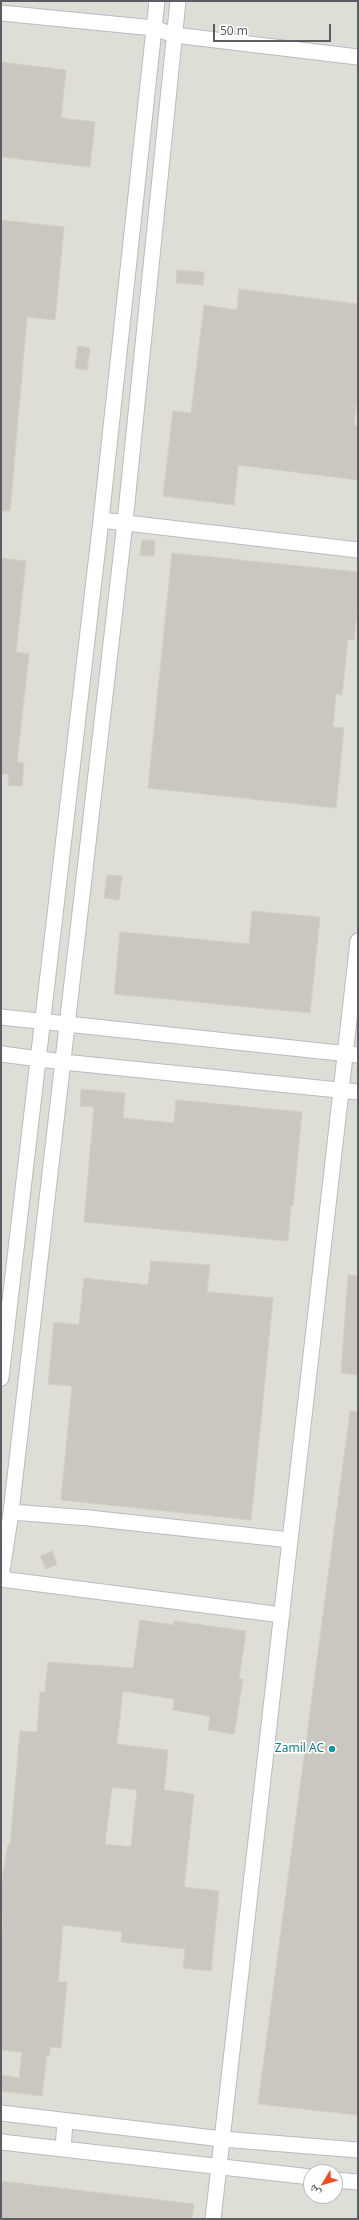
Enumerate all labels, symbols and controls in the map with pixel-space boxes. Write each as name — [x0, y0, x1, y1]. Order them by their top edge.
scale bar — [215, 16, 333, 42]
text: 50 m — [220, 22, 248, 39]
place label: Zamil AC — [275, 1742, 324, 1756]
marker: Zamil AC — [327, 1744, 337, 1754]
north arrow — [303, 2164, 343, 2204]
text: ش — [304, 2182, 323, 2200]

